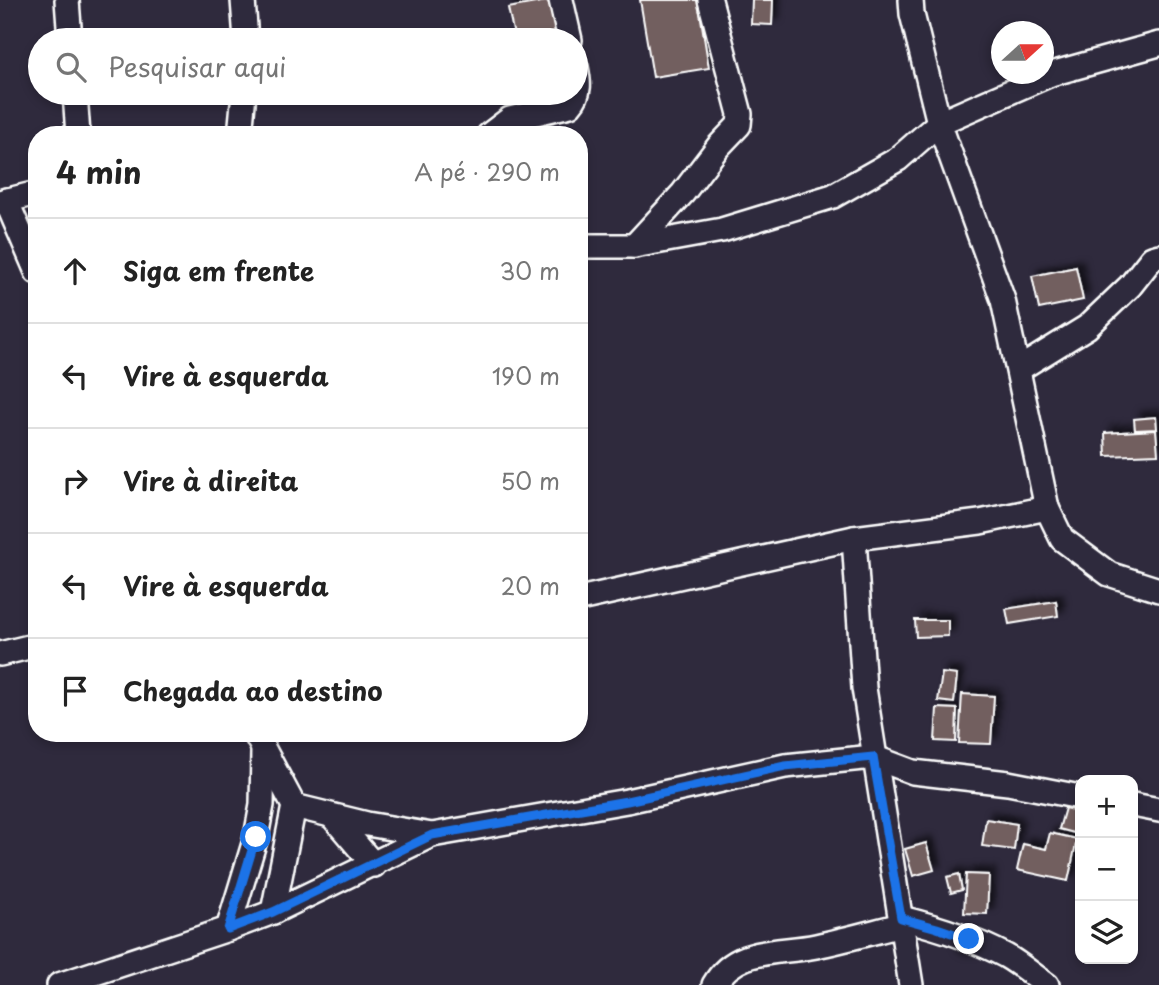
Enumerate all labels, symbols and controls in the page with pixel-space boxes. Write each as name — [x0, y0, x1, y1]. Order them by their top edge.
north arrow — [991, 21, 1054, 84]
search box — [28, 28, 588, 105]
text: Pesquisar aqui — [108, 47, 286, 86]
icon: search — [52, 48, 90, 86]
text: 4 min — [56, 149, 142, 194]
text: A pé · 290 m — [414, 154, 560, 189]
text: Siga em frente — [123, 251, 314, 290]
icon: ahead — [56, 252, 94, 290]
text: 30 m — [499, 253, 560, 288]
text: Vire à esquerda — [123, 356, 329, 395]
icon: left — [56, 357, 94, 395]
text: 190 m — [492, 358, 560, 393]
text: Vire à direita — [123, 461, 298, 500]
icon: right — [56, 462, 94, 500]
text: 50 m — [500, 463, 560, 498]
text: Vire à esquerda — [123, 566, 329, 605]
icon: left — [56, 567, 94, 605]
text: 20 m — [501, 568, 560, 603]
text: Chegada ao destino — [123, 671, 382, 710]
icon: arrive — [56, 672, 94, 710]
map controls — [1075, 775, 1138, 964]
button: + — [1075, 775, 1138, 838]
route start — [240, 821, 271, 852]
button: − — [1075, 838, 1138, 901]
button: layers — [1075, 901, 1138, 964]
route end — [953, 923, 984, 954]

